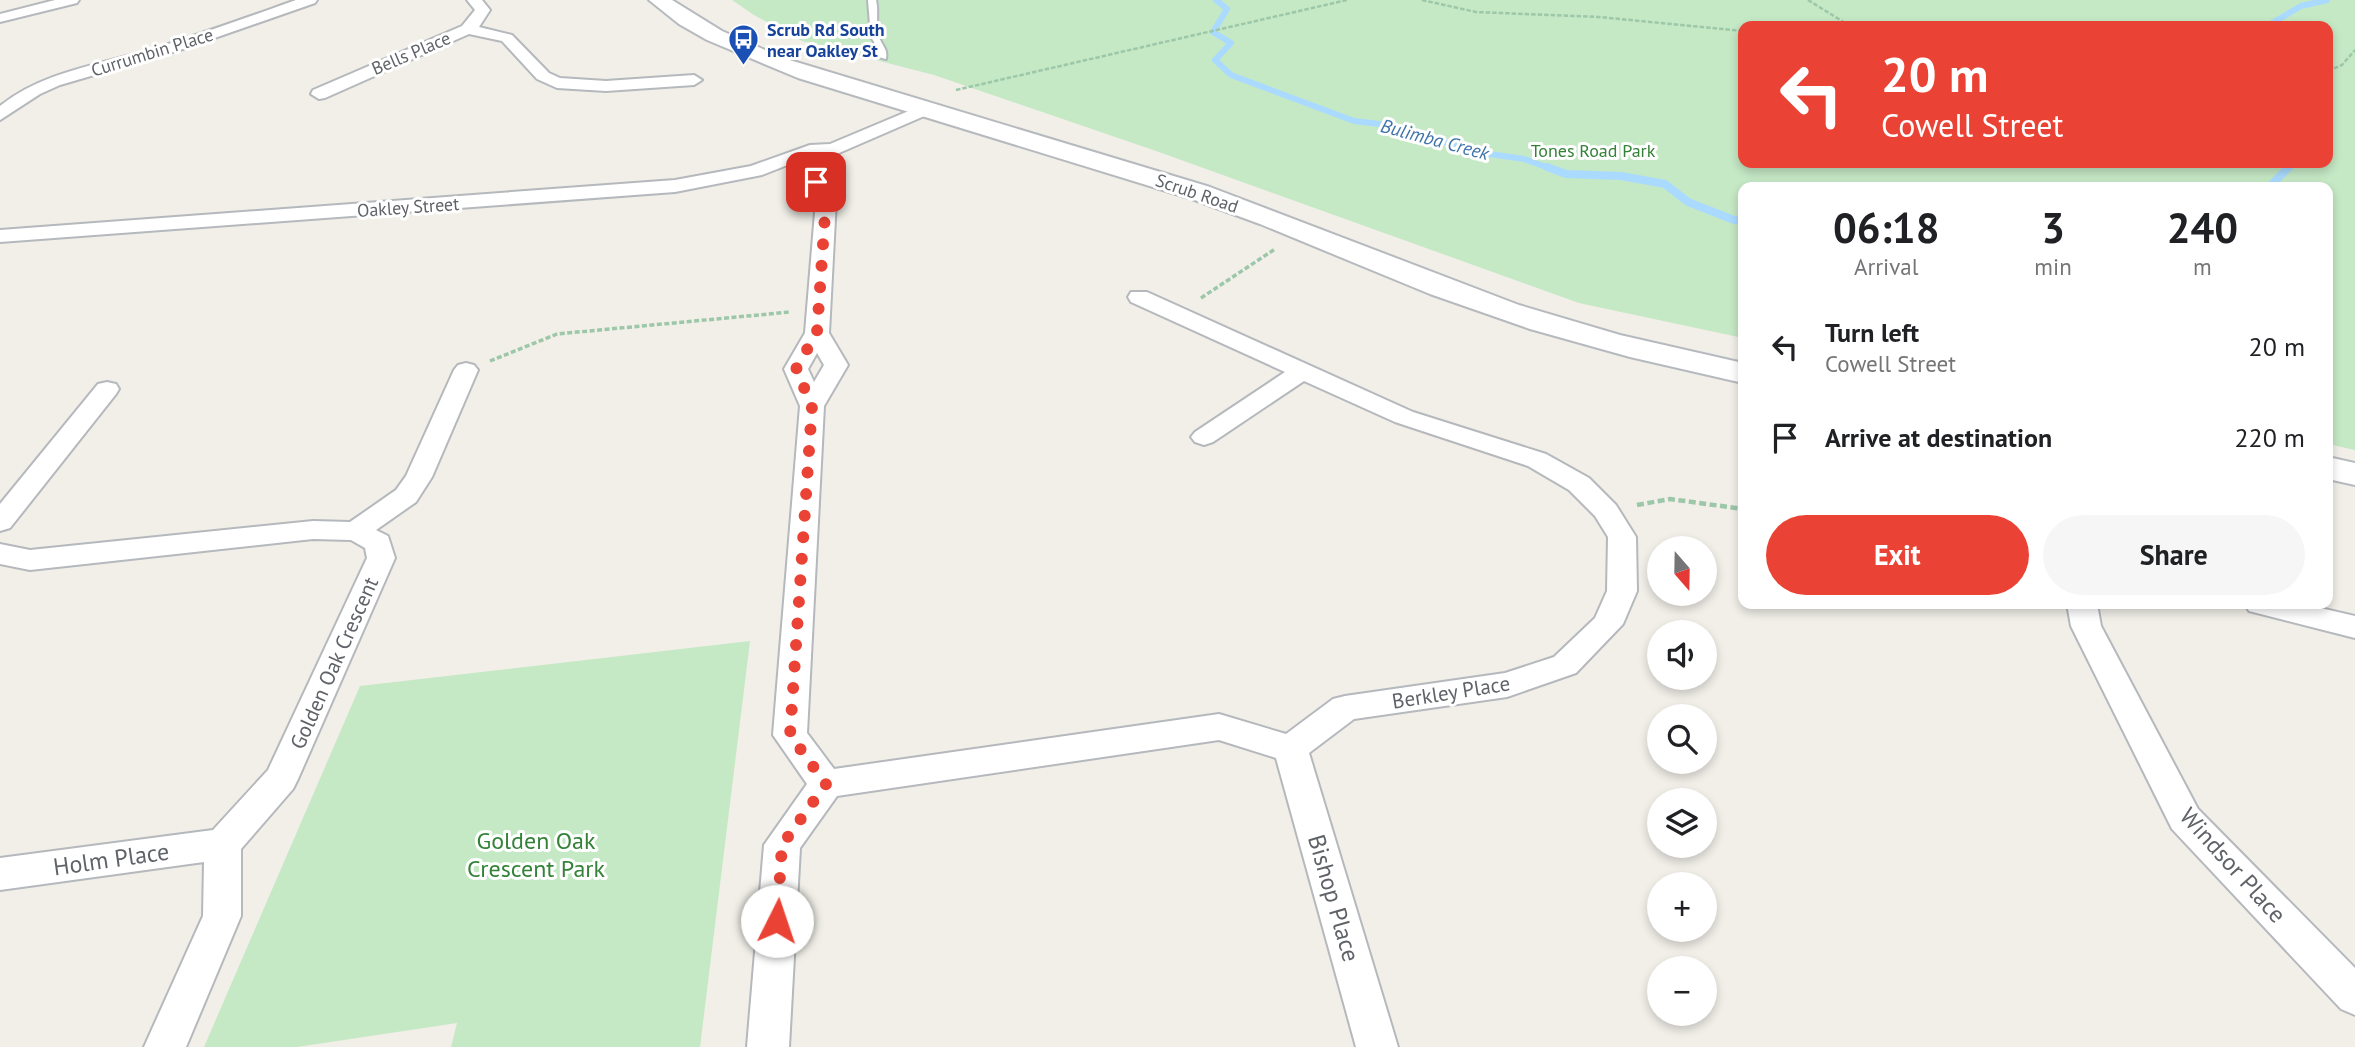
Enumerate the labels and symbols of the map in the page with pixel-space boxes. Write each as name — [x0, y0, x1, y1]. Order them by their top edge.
place label: Scrub Rd South near Oakley St — [767, 18, 885, 62]
bus stop icon: Scrub Rd South near Oakley St — [727, 22, 761, 66]
street label: Currumbin Place — [88, 23, 216, 81]
street label: Bells Place — [368, 26, 454, 80]
water label: Bulimba Creek — [1378, 113, 1493, 165]
park label: Tones Road Park — [1531, 139, 1656, 162]
pin — [786, 152, 846, 212]
street label: Scrub Road — [1153, 168, 1241, 218]
street label: Oakley Street — [356, 192, 460, 222]
north arrow — [1647, 536, 1717, 606]
street label: Golden Oak Crescent — [284, 573, 384, 753]
street label: Berkley Place — [1390, 669, 1512, 715]
street label: Windsor Place — [2173, 801, 2293, 929]
park label: Golden Oak Crescent Park — [467, 825, 606, 884]
street label: Bishop Place — [1301, 831, 1367, 965]
street label: Holm Place — [51, 836, 171, 882]
position arrow — [740, 884, 814, 958]

